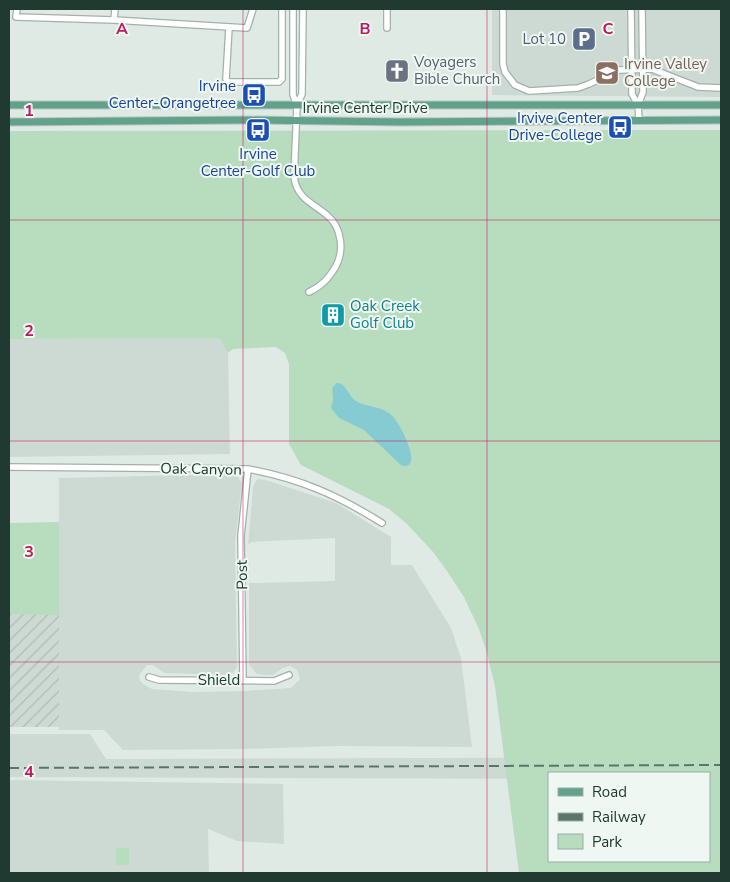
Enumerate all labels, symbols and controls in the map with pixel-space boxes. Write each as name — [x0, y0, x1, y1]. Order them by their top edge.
text: A — [116, 18, 128, 40]
text: B — [359, 18, 371, 40]
text: C — [603, 18, 614, 40]
parking icon: Lot 10 — [571, 26, 597, 52]
place label: Lot 10 — [523, 29, 566, 49]
place label: Voyagers Bible Church — [413, 52, 500, 89]
place label: Irvine Valley College — [624, 54, 707, 91]
church icon: Voyagers Bible Church — [384, 58, 410, 84]
school or university icon: Irvine Valley College — [594, 60, 620, 86]
place label: Irvine Center-Orangetree — [109, 76, 236, 113]
bus stop icon: Irvine Center-Orangetree — [241, 82, 267, 108]
street label: Irvine Center Drive — [302, 98, 428, 118]
text: 1 — [24, 100, 34, 122]
place label: Irvive Center Drive-College — [508, 108, 603, 145]
bus stop icon: Irvive Center Drive-College — [607, 114, 633, 140]
bus stop icon: Irvine Center-Golf Club — [245, 117, 271, 143]
place label: Irvine Center-Golf Club — [201, 144, 316, 181]
place label: Oak Creek Golf Club — [350, 296, 420, 333]
building icon: Oak Creek Golf Club — [320, 302, 346, 328]
text: 2 — [24, 320, 34, 342]
street label: Oak Canyon — [160, 458, 242, 480]
text: 3 — [24, 541, 34, 563]
street label: Post — [232, 559, 252, 590]
street label: Shield — [198, 670, 240, 690]
text: 4 — [24, 761, 34, 783]
legend — [548, 772, 710, 862]
text: Road — [592, 782, 627, 802]
text: Railway — [592, 807, 646, 827]
text: Park — [592, 832, 622, 852]

